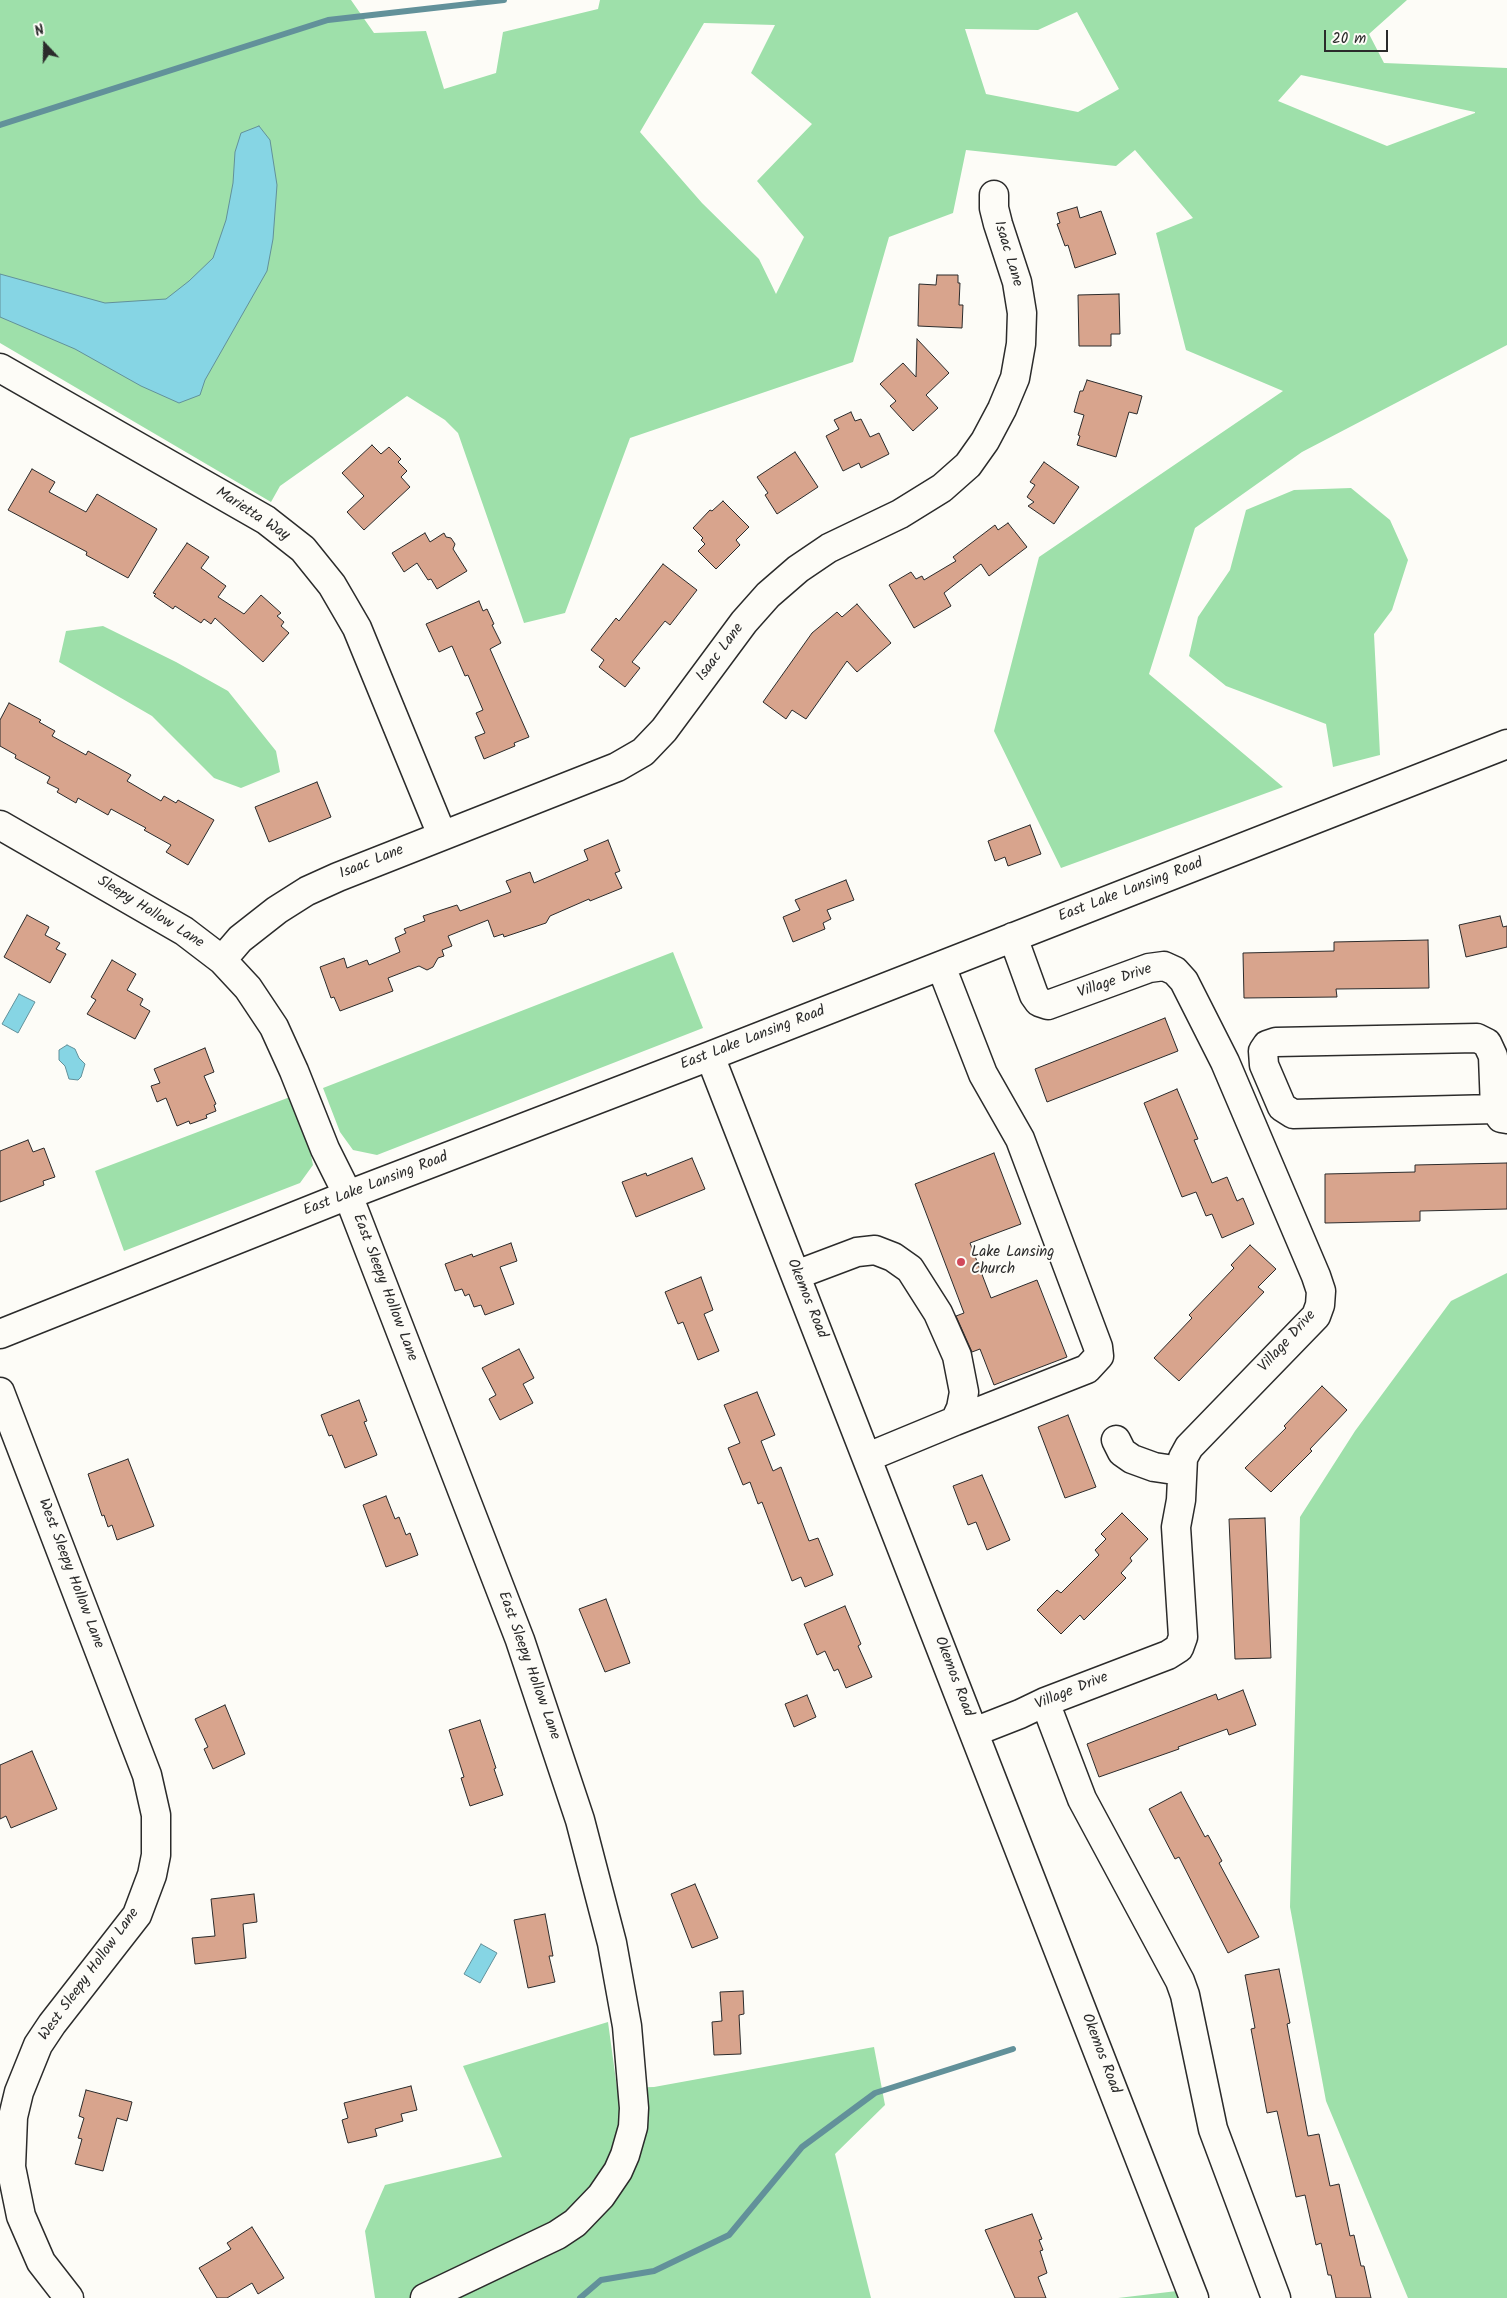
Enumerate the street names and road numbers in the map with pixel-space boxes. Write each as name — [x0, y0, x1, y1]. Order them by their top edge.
street label: Isaac Lane — [988, 219, 1026, 289]
street label: Marietta Way — [212, 484, 292, 546]
street label: Isaac Lane — [693, 621, 749, 685]
street label: Isaac Lane — [337, 842, 407, 884]
street label: East Lake Lansing Road — [1056, 855, 1206, 927]
street label: Sleepy Hollow Lane — [93, 873, 207, 953]
street label: Village Drive — [1076, 961, 1154, 1003]
street label: East Lake Lansing Road — [678, 1003, 828, 1075]
street label: East Lake Lansing Road — [301, 1149, 451, 1221]
street label: East Sleepy Hollow Lane — [348, 1212, 420, 1364]
street label: Okemos Road — [782, 1257, 830, 1341]
street label: Village Drive — [1256, 1307, 1320, 1377]
street label: West Sleepy Hollow Lane — [33, 1496, 107, 1652]
street label: East Sleepy Hollow Lane — [493, 1589, 563, 1743]
street label: Okemos Road — [930, 1634, 976, 1720]
street label: Village Drive — [1033, 1669, 1111, 1715]
street label: West Sleepy Hollow Lane — [36, 1905, 144, 2045]
street label: Okemos Road — [1077, 2011, 1123, 2097]

